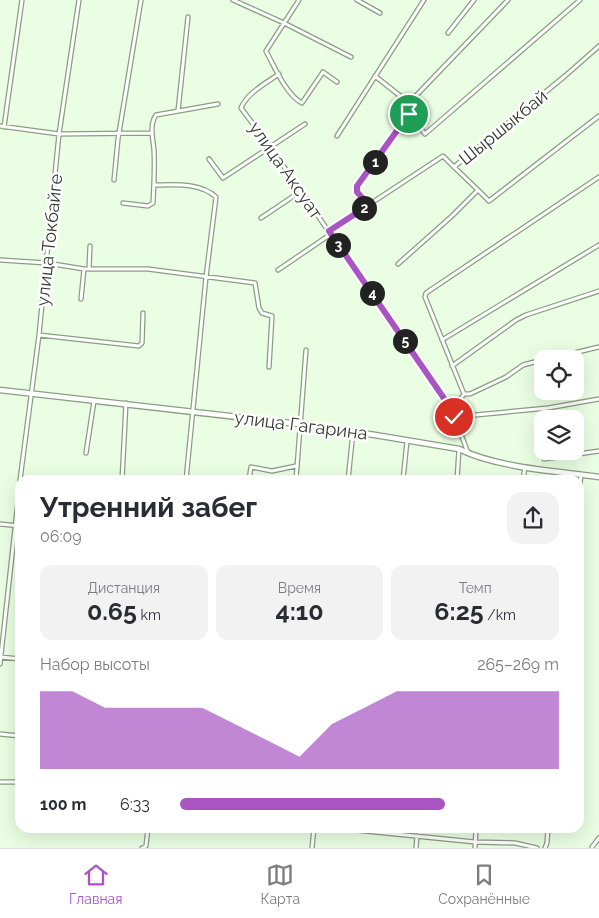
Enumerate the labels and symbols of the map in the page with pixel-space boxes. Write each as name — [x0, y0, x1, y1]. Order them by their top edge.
street label: Шыршыкбай — [455, 85, 551, 169]
pin — [388, 93, 430, 135]
street label: улица Аксуат — [245, 117, 327, 223]
pin: 1 — [362, 150, 388, 174]
street label: улица Токбайге — [32, 172, 66, 307]
pin: 2 — [352, 196, 376, 220]
pin: 3 — [326, 232, 350, 258]
pin: 4 — [360, 280, 384, 306]
pin: 5 — [392, 328, 418, 354]
pin — [433, 396, 475, 438]
street label: улица Гагарина — [233, 406, 369, 444]

